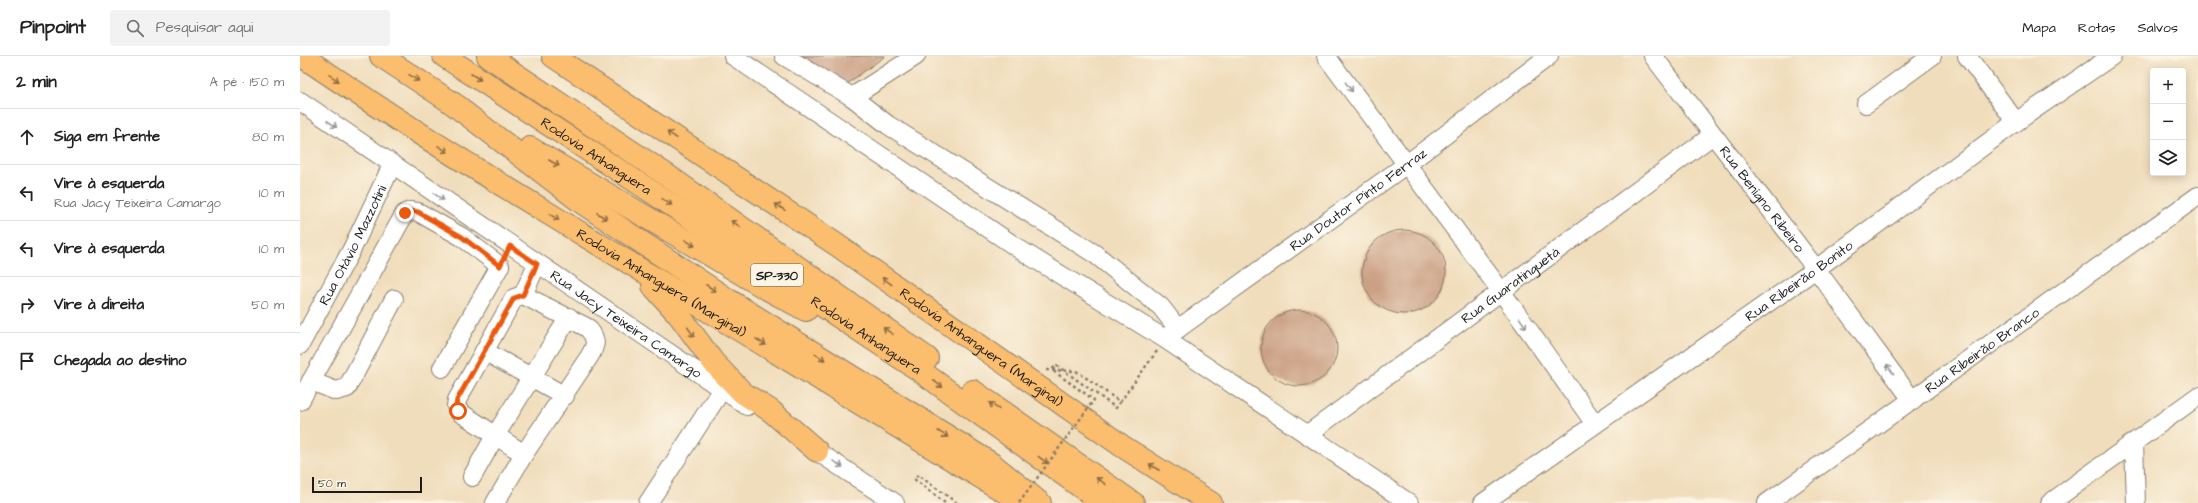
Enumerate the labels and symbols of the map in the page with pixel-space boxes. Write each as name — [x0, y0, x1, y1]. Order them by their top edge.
one-way arrow — [470, 73, 481, 81]
one-way arrow — [329, 74, 340, 82]
one-way arrow — [408, 74, 419, 82]
one-way arrow — [1345, 82, 1353, 93]
street label: Rodovia Anhanguera — [536, 113, 655, 200]
one-way arrow — [326, 120, 337, 128]
one-way arrow — [667, 131, 678, 139]
street label: Rua Benígno Ribeiro — [1714, 142, 1809, 257]
street label: Rua Doutor Pinto Ferraz — [1286, 144, 1431, 256]
one-way arrow — [438, 145, 449, 153]
one-way arrow — [548, 159, 560, 167]
street label: Rua Otávio Mazzotini — [314, 182, 392, 309]
one-way arrow — [434, 193, 445, 201]
one-way arrow — [661, 198, 672, 206]
one-way arrow — [775, 203, 786, 211]
route end — [396, 204, 414, 222]
one-way arrow — [596, 212, 607, 220]
one-way arrow — [548, 214, 560, 222]
one-way arrow — [731, 220, 742, 228]
street label: Rodovia Anhanguera (Marginal) — [572, 224, 750, 343]
street label: Rua Ribeirão Bonito — [1741, 236, 1857, 327]
one-way arrow — [684, 239, 695, 247]
street label: Rua Guaratinguetá — [1457, 243, 1564, 329]
road number: SP-330 — [751, 264, 803, 286]
street label: Rua Jacy Teixeira Camargo — [546, 266, 706, 383]
one-way arrow — [882, 277, 893, 285]
street label: Rodovia Anhanguera (Marginal) — [895, 283, 1067, 412]
one-way arrow — [705, 284, 717, 292]
street label: Rodovia Anhanguera — [807, 292, 925, 380]
street label: Rua Ribeirão Branco — [1921, 303, 2044, 398]
one-way arrow — [1519, 318, 1527, 329]
one-way arrow — [687, 326, 695, 337]
one-way arrow — [883, 327, 894, 335]
one-way arrow — [755, 339, 767, 347]
one-way arrow — [815, 353, 826, 362]
one-way arrow — [1886, 364, 1894, 375]
one-way arrow — [932, 380, 943, 388]
route start — [449, 402, 467, 420]
one-way arrow — [989, 402, 1000, 410]
one-way arrow — [937, 430, 949, 438]
one-way arrow — [1038, 456, 1049, 464]
one-way arrow — [832, 460, 843, 468]
one-way arrow — [1148, 463, 1160, 471]
scale bar — [312, 475, 422, 494]
one-way arrow — [1095, 476, 1106, 485]

